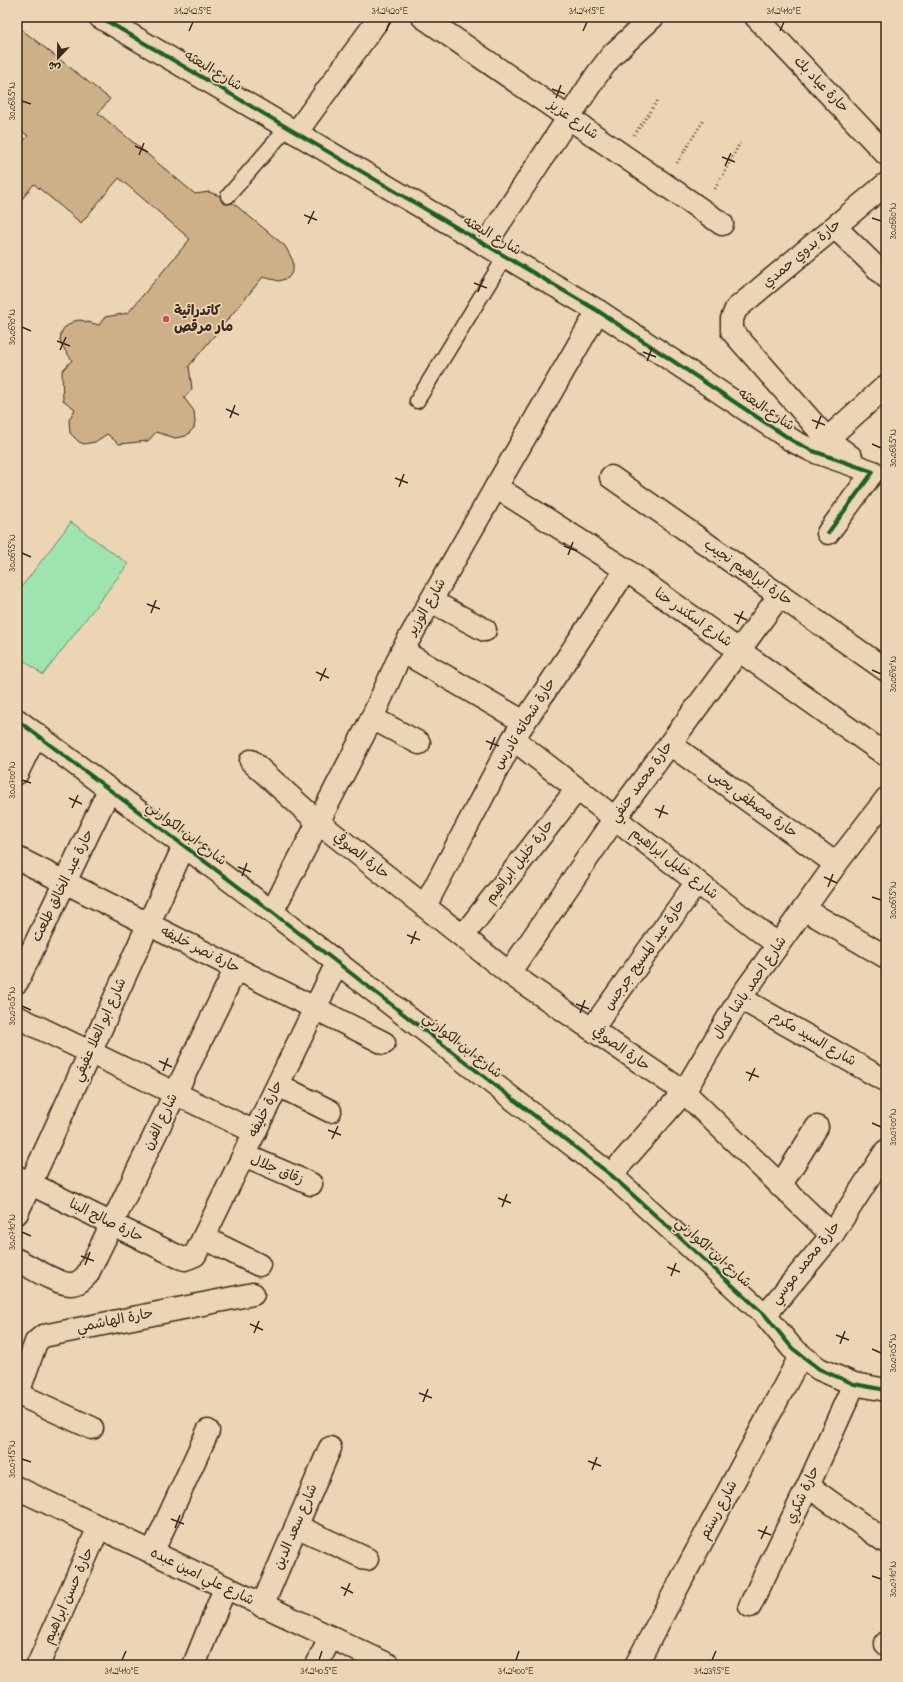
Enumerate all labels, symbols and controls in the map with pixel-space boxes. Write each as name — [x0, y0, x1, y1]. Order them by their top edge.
text: 31.2425°E — [174, 4, 212, 19]
text: 31.2420°E — [372, 4, 408, 19]
text: 31.2415°E — [569, 4, 605, 19]
text: 31.2410°E — [767, 4, 801, 19]
north arrow — [38, 38, 78, 78]
street label: شارع البعثه — [180, 45, 246, 97]
street label: حارة عياد بك — [789, 52, 853, 118]
text: ش — [46, 57, 63, 76]
text: 30.0685°N — [5, 82, 20, 120]
street label: شارع عزيز — [542, 94, 603, 145]
text: 30.0680°N — [886, 202, 901, 239]
street label: شارع البعثه — [459, 211, 525, 261]
street label: حارة بدوي حمدي — [758, 215, 846, 293]
place label: كاتدرائية مار مرقص — [174, 301, 233, 338]
text: 30.0690°N — [5, 309, 20, 345]
marker: كاتدرائية مار مرقص — [161, 314, 171, 324]
street label: شارع البعثه — [733, 383, 799, 437]
text: 30.0685°N — [886, 429, 901, 467]
text: 30.0695°N — [5, 534, 20, 572]
street label: حارة ابراهيم نجيب — [699, 535, 797, 611]
street label: شارع الوزير — [402, 575, 452, 640]
street label: شارع اسكندر حنا — [650, 583, 736, 653]
text: 30.0690°N — [886, 656, 901, 692]
street label: حارة شحاته تادرس — [488, 674, 562, 774]
street label: حارة محمد حنفي — [605, 737, 680, 828]
text: 30.0700°N — [5, 761, 20, 799]
street label: حارة مصطفى يحيى — [704, 765, 802, 843]
street label: شارع ابن الكوارني — [141, 797, 231, 872]
street label: حارة خليل ابراهيم — [480, 815, 560, 909]
street label: شارع خليل ابراهيم — [626, 823, 722, 905]
street label: حارة عبد الخالق طلعت — [27, 826, 99, 946]
street label: حارة الصوفي — [328, 827, 394, 885]
text: 30.0695°N — [886, 881, 901, 919]
street label: حارة عبد المسيح جرجس — [599, 895, 691, 1015]
street label: حارة نصر خليفه — [157, 921, 243, 979]
street label: شارع احمد باشا كمال — [708, 932, 792, 1044]
street label: شارع ابو العلا عفيفي — [68, 975, 133, 1086]
text: 30.0705°N — [5, 987, 20, 1025]
street label: شارع السيد مكرم — [766, 1006, 860, 1072]
street label: شارع ابن الكوارني — [417, 1008, 506, 1085]
street label: حارة الصوفي — [588, 1021, 654, 1077]
street label: حارة خليفه — [243, 1077, 289, 1141]
street label: شارع الفرن — [138, 1090, 184, 1154]
text: 30.0700°N — [886, 1108, 901, 1146]
street label: زقاق جلال — [247, 1149, 307, 1191]
street label: حارة صالح البنا — [65, 1194, 147, 1248]
street label: شارع ابن الكوارني — [670, 1213, 756, 1294]
text: 30.0710°N — [5, 1214, 20, 1250]
street label: حارة محمد موسي — [766, 1217, 847, 1310]
street label: حارة الهاشمي — [75, 1303, 155, 1340]
text: 30.0705°N — [886, 1334, 901, 1372]
text: 30.0715°N — [5, 1440, 20, 1478]
street label: حارة شكري — [780, 1463, 826, 1527]
street label: شارع رستم — [695, 1477, 743, 1543]
street label: شارع سعد الدين — [268, 1481, 324, 1573]
street label: شارع علي امين عبده — [146, 1543, 258, 1612]
street label: حارة حسن ابراهيم — [38, 1544, 100, 1648]
text: 30.0710°N — [886, 1561, 901, 1597]
text: 31.2410°E — [105, 1664, 139, 1679]
text: 31.2405°E — [300, 1664, 338, 1679]
text: 31.2400°E — [498, 1664, 534, 1679]
text: 31.2395°E — [694, 1664, 730, 1679]

